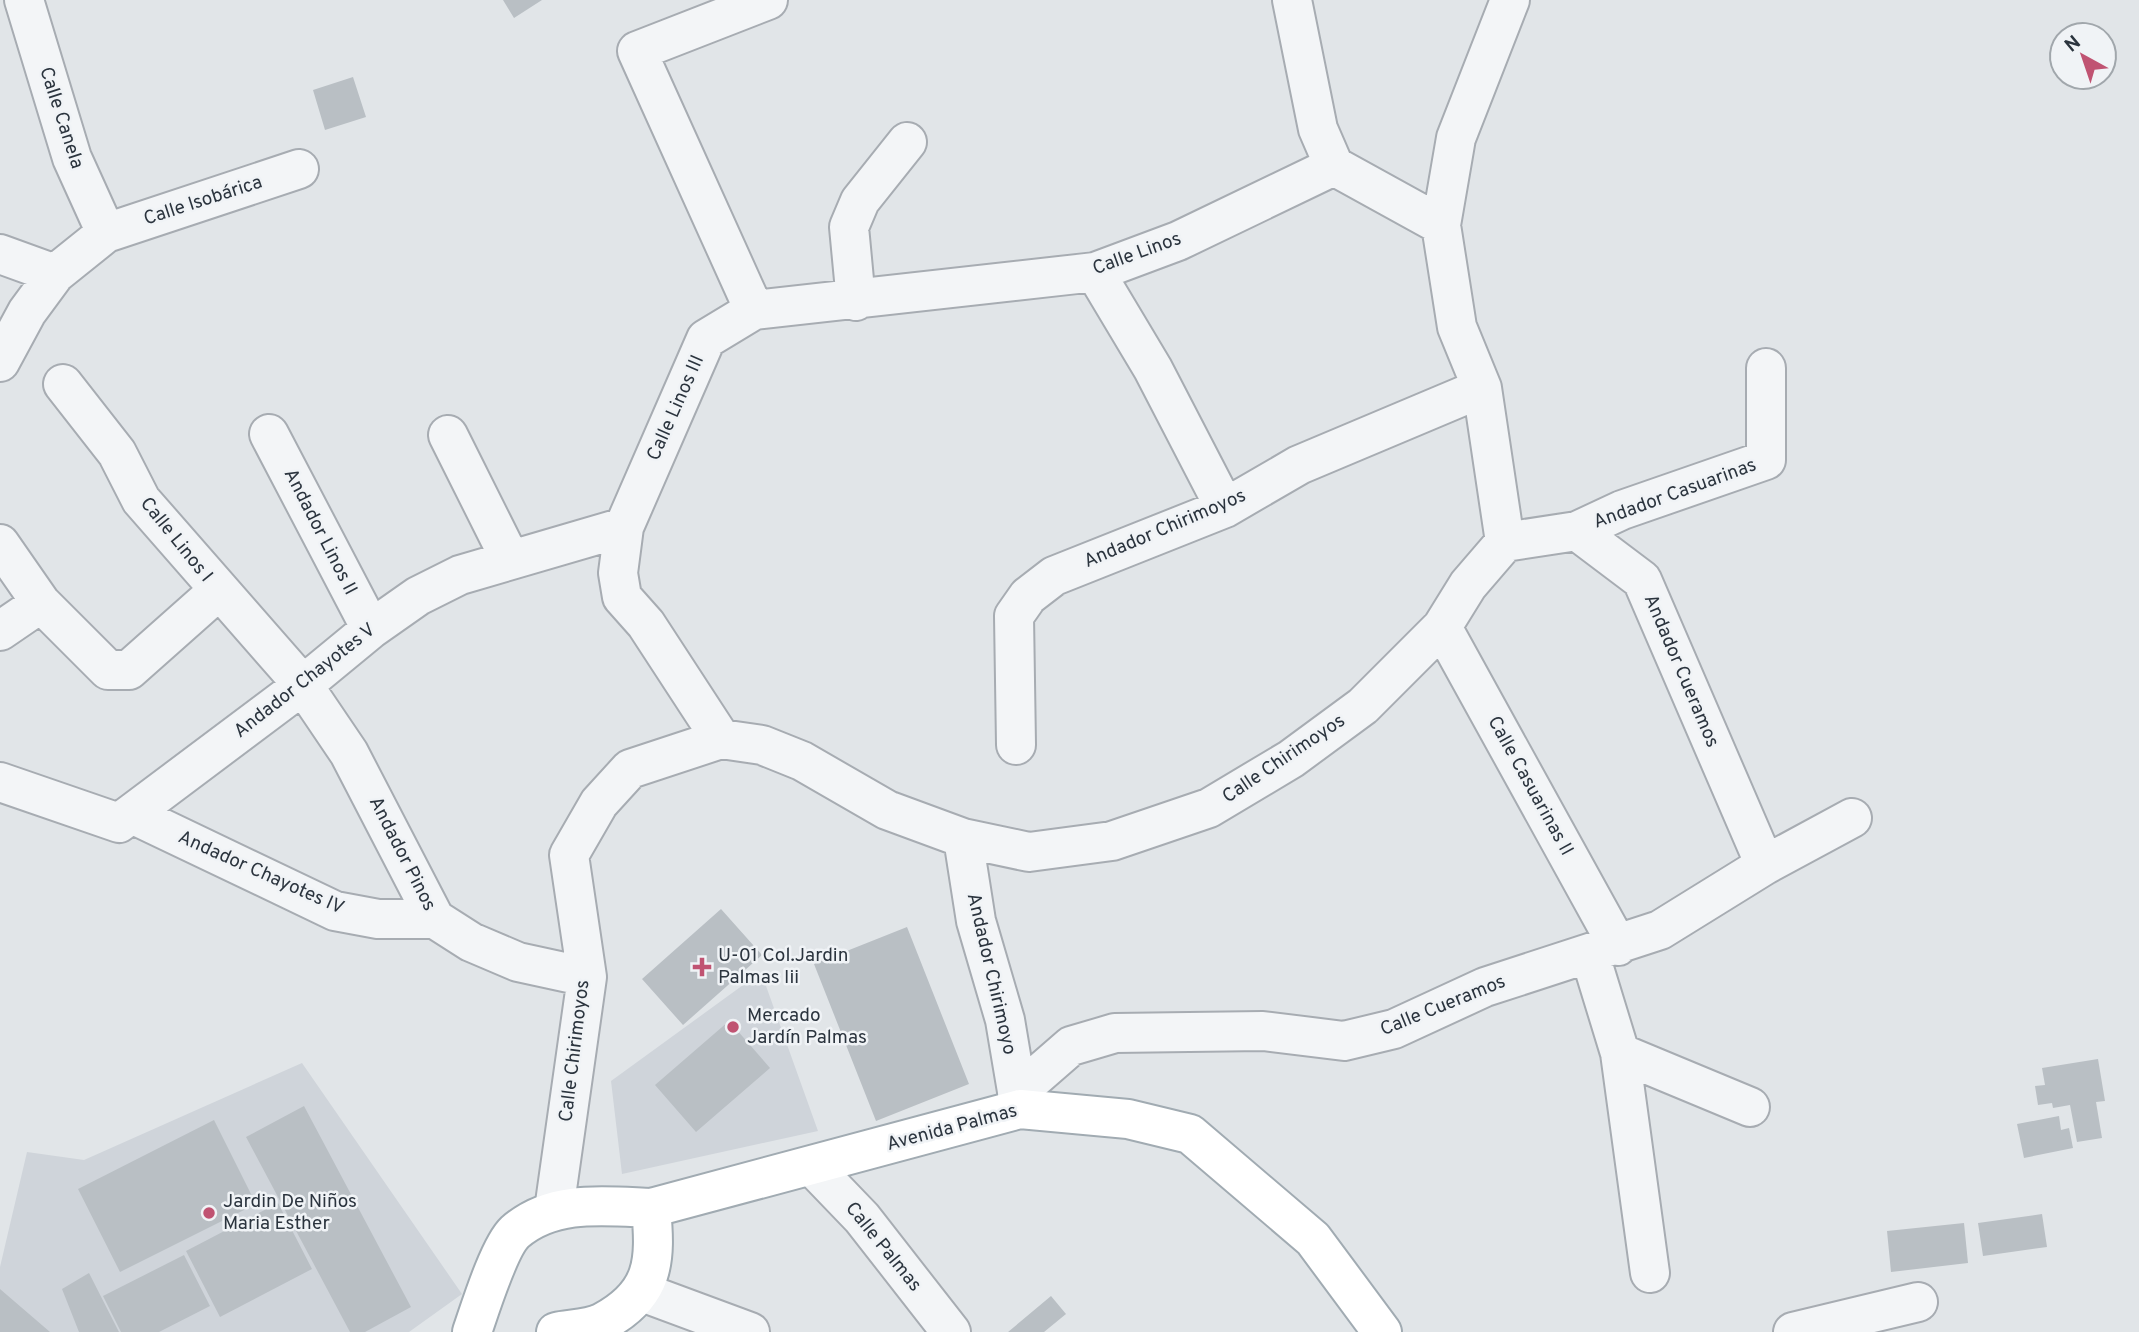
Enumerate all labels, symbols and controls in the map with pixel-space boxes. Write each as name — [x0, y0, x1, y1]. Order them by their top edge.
north arrow — [2048, 21, 2118, 91]
text: N — [2060, 31, 2086, 58]
street label: Calle Canela — [33, 64, 89, 172]
street label: Calle Isobárica — [141, 171, 265, 231]
street label: Calle Linos — [1089, 227, 1185, 281]
street label: Calle Linos III — [642, 351, 710, 465]
street label: Andador Casuarinas — [1590, 453, 1760, 535]
street label: Andador Linos II — [278, 465, 362, 599]
street label: Andador Chirimoyos — [1080, 484, 1250, 574]
street label: Calle Linos I — [134, 493, 218, 587]
street label: Andador Cueramos — [1638, 591, 1724, 751]
street label: Andador Chayotes V — [229, 618, 381, 744]
street label: Calle Chirimoyos — [1218, 709, 1350, 809]
street label: Calle Casuarinas II — [1482, 712, 1578, 860]
street label: Andador Pinos — [363, 793, 441, 915]
street label: Andador Chayotes IV — [174, 826, 348, 920]
street label: Andador Chirimoyo — [961, 891, 1021, 1057]
place label: U-01 Col.Jardin Palmas Iii — [718, 944, 848, 990]
marker: U-01 Col.Jardin Palmas Iii — [692, 957, 712, 977]
street label: Calle Cueramos — [1377, 970, 1509, 1042]
street label: Calle Chirimoyos — [554, 979, 596, 1123]
place label: Mercado Jardín Palmas — [747, 1004, 867, 1050]
marker: Mercado Jardín Palmas — [725, 1019, 741, 1035]
street label: Avenida Palmas — [884, 1099, 1020, 1157]
place label: Jardin De Niños Maria Esther — [223, 1190, 357, 1236]
street label: Calle Palmas — [840, 1197, 926, 1297]
marker: Jardin De Niños Maria Esther — [201, 1205, 217, 1221]

